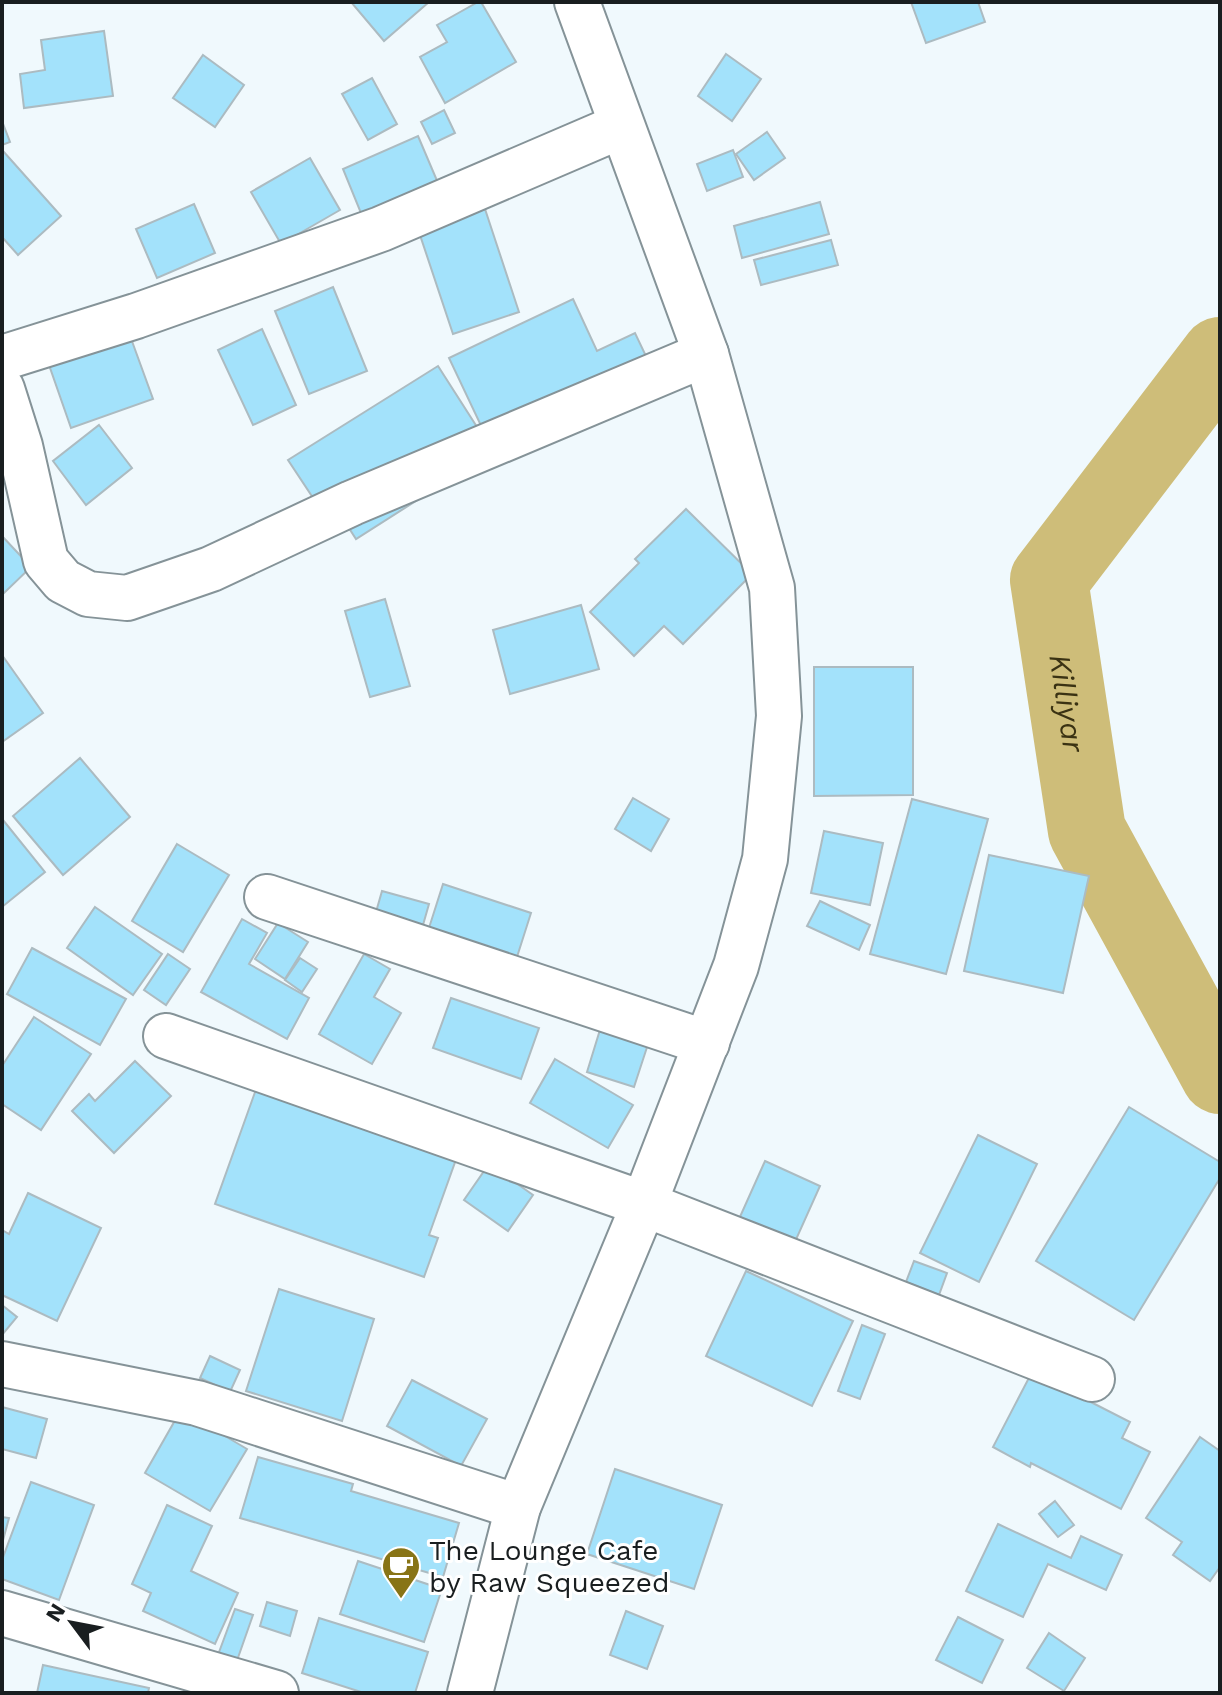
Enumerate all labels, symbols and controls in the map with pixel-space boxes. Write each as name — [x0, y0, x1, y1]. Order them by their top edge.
water label: Killiyar — [1043, 651, 1092, 756]
place label: The Lounge Cafe by Raw Squeezed — [429, 1534, 669, 1599]
cafe icon: The Lounge Cafe by Raw Squeezed — [380, 1545, 422, 1600]
north arrow — [32, 1583, 112, 1663]
text: N — [41, 1599, 70, 1626]

